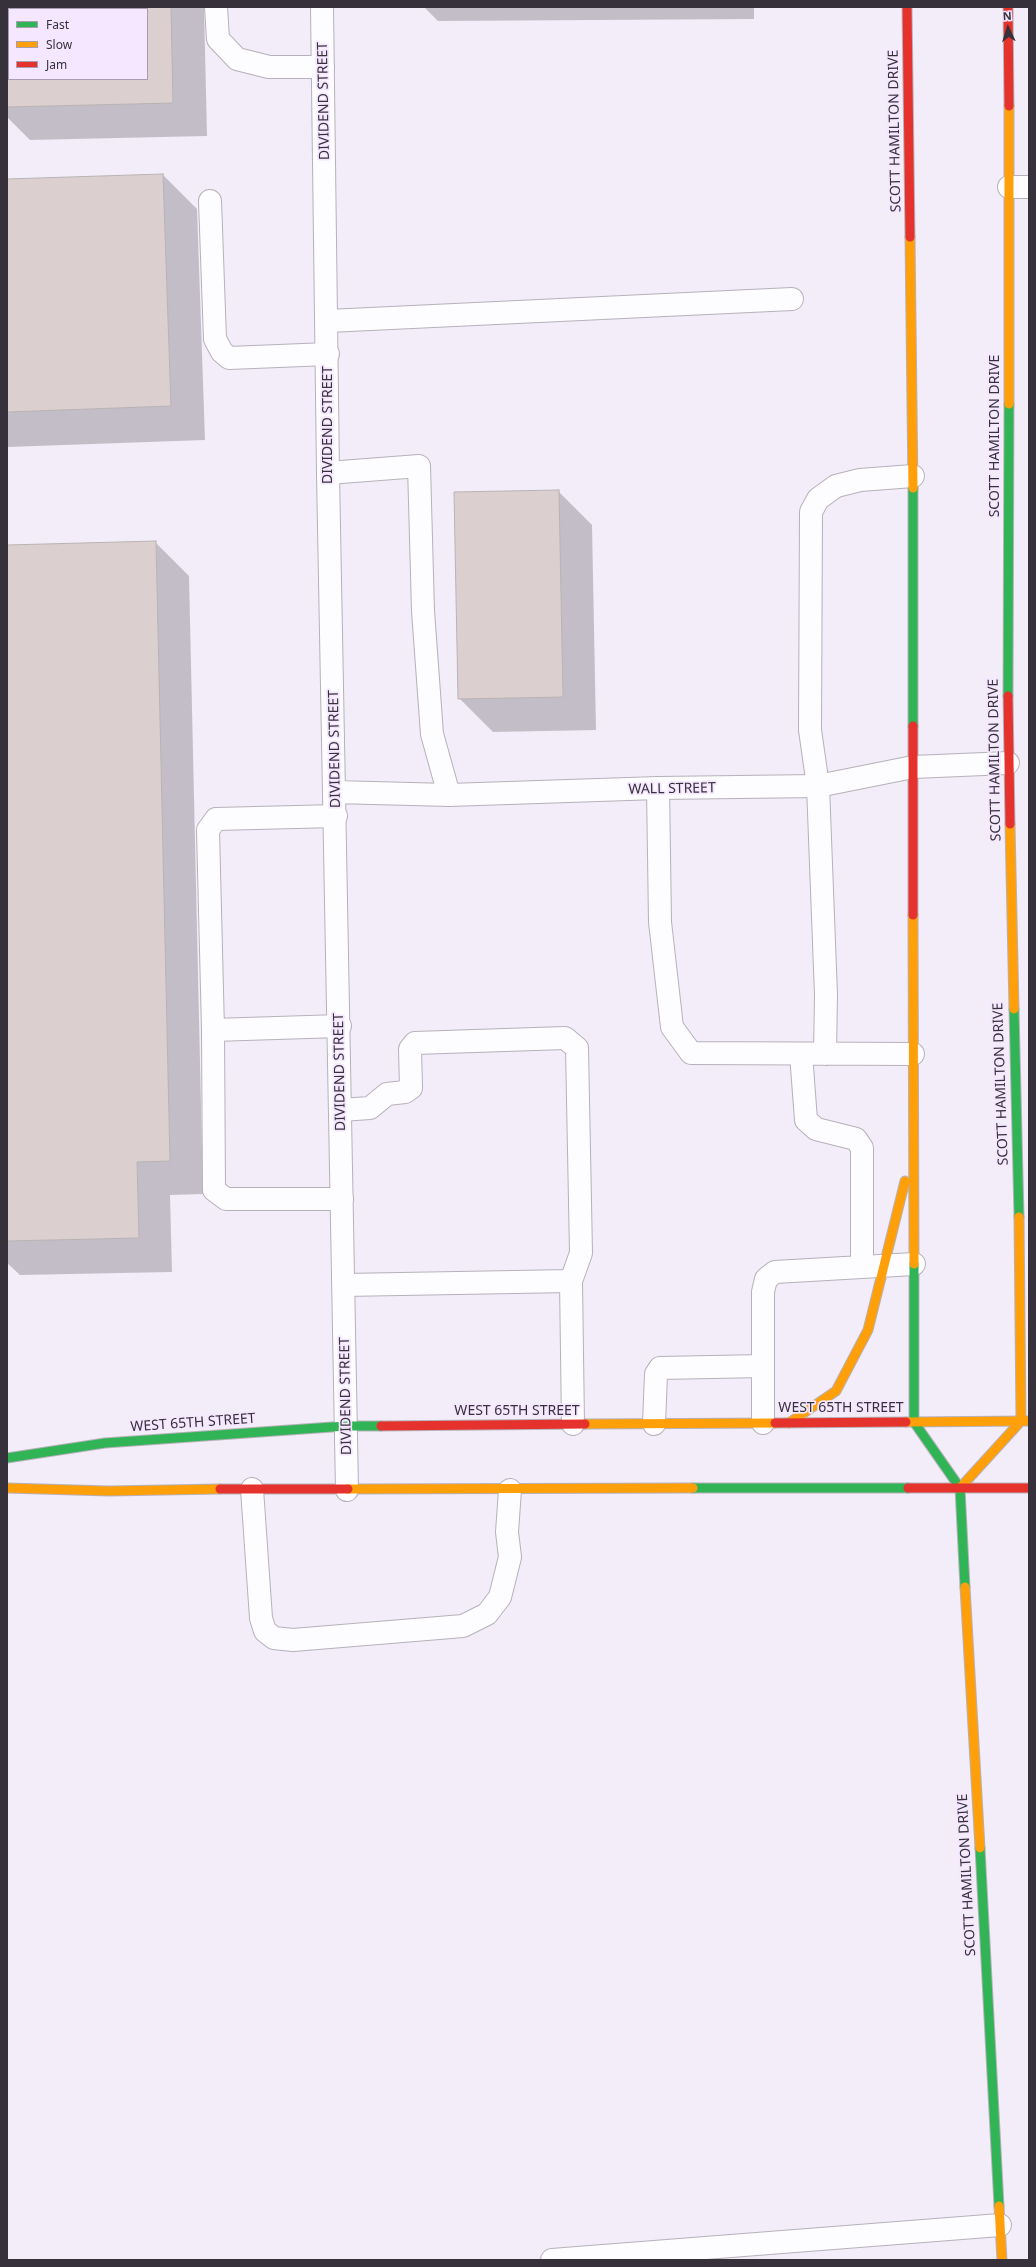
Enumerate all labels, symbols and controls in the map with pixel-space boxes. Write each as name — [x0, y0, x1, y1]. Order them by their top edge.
legend — [8, 8, 148, 80]
north arrow — [988, 8, 1028, 48]
text: N — [1002, 8, 1012, 23]
text: Fast — [46, 16, 69, 33]
text: Slow — [46, 36, 72, 53]
street label: DIVIDEND STREET — [315, 42, 333, 160]
street label: SCOTT HAMILTON DRIVE — [885, 50, 905, 212]
text: Jam — [46, 56, 67, 73]
street label: SCOTT HAMILTON DRIVE — [987, 355, 1003, 517]
street label: DIVIDEND STREET — [320, 366, 336, 484]
street label: SCOTT HAMILTON DRIVE — [985, 679, 1005, 841]
street label: DIVIDEND STREET — [326, 690, 344, 808]
street label: WALL STREET — [628, 780, 716, 798]
street label: SCOTT HAMILTON DRIVE — [990, 1002, 1012, 1166]
street label: DIVIDEND STREET — [331, 1013, 349, 1131]
street label: DIVIDEND STREET — [337, 1337, 355, 1455]
street label: WEST 65TH STREET — [778, 1400, 904, 1416]
street label: WEST 65TH STREET — [454, 1403, 580, 1419]
street label: WEST 65TH STREET — [130, 1410, 256, 1436]
street label: SCOTT HAMILTON DRIVE — [954, 1793, 980, 1957]

